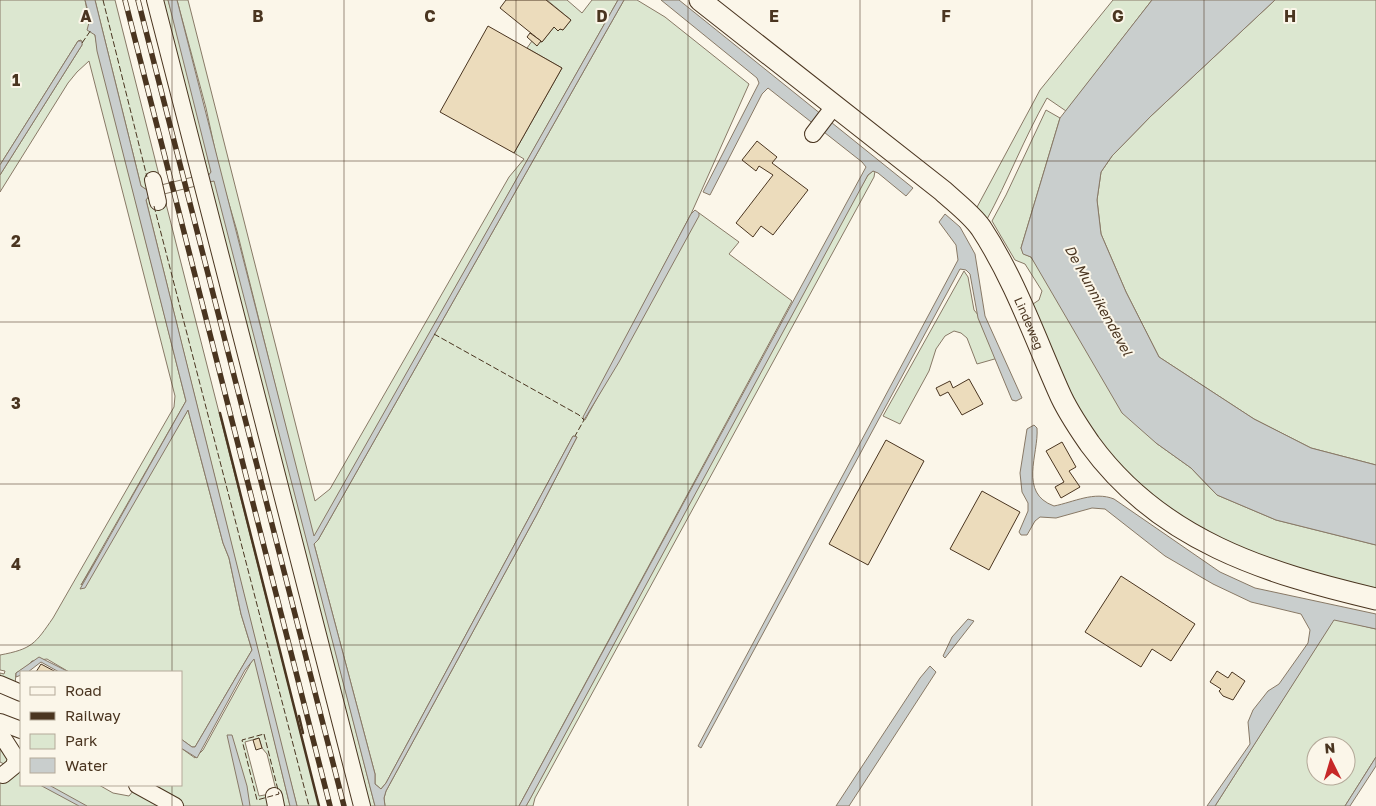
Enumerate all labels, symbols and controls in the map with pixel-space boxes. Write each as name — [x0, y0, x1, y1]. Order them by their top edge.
text: A — [80, 6, 92, 26]
text: B — [252, 6, 264, 26]
text: C — [424, 6, 436, 26]
text: D — [596, 6, 608, 26]
text: E — [769, 6, 779, 26]
text: F — [941, 6, 951, 26]
text: G — [1112, 6, 1124, 26]
text: H — [1284, 6, 1296, 26]
text: 1 — [12, 70, 20, 90]
text: 2 — [11, 231, 21, 251]
water label: De Munnikendevel — [1062, 242, 1137, 359]
street label: Lindeweg — [1012, 294, 1047, 351]
text: 3 — [11, 393, 21, 413]
text: 4 — [11, 554, 21, 574]
legend — [20, 671, 182, 786]
text: Road — [65, 681, 102, 699]
text: Railway — [65, 706, 121, 724]
text: Park — [65, 731, 98, 749]
north arrow — [1306, 736, 1356, 786]
text: N — [1324, 739, 1336, 756]
text: Water — [65, 756, 108, 774]

